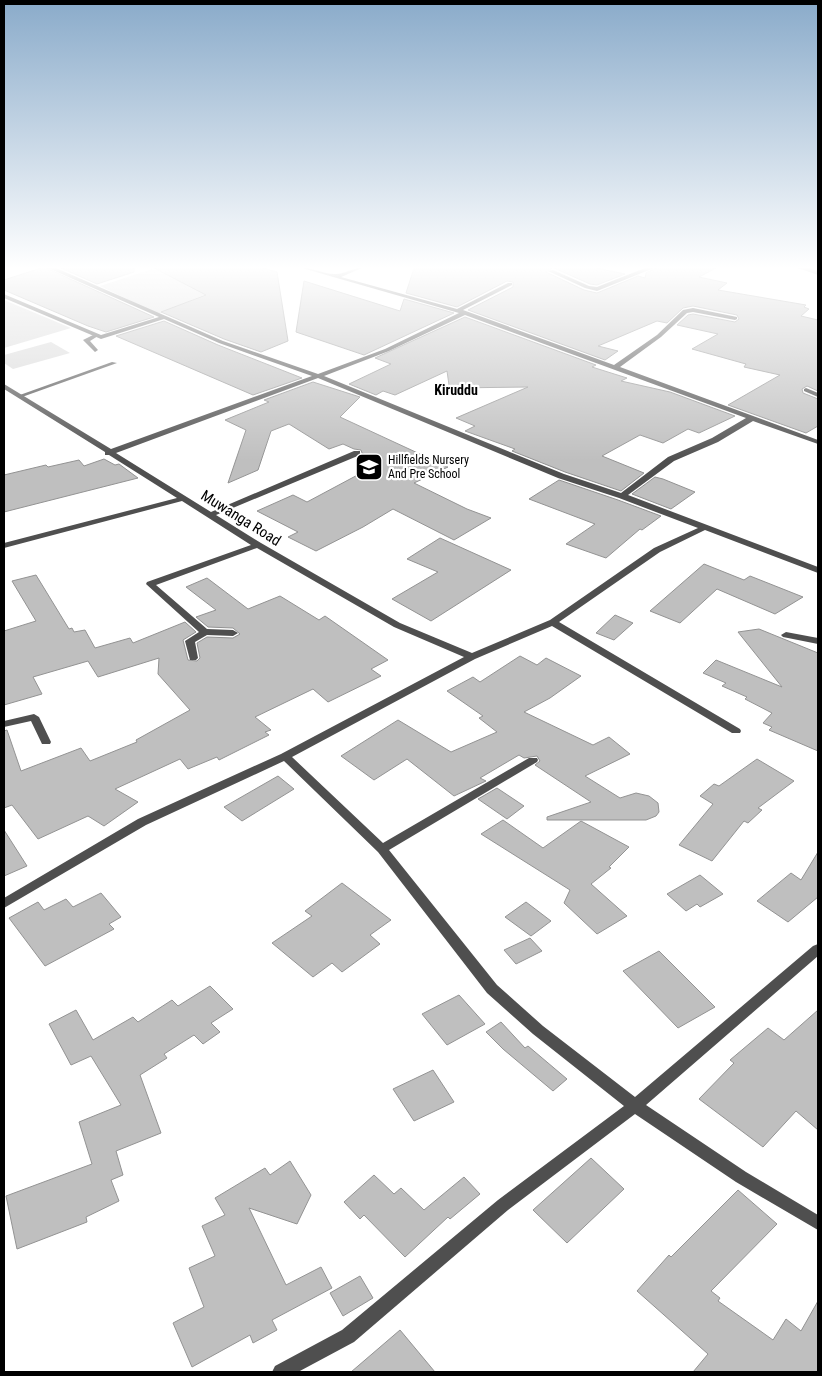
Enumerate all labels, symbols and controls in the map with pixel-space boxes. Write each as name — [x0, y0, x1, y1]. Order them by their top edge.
district label: Kiruddu — [434, 382, 478, 398]
school or university icon: Hillfields Nursery And Pre School — [354, 452, 384, 482]
place label: Hillfields Nursery And Pre School — [388, 453, 469, 481]
street label: Muwanga Road — [198, 486, 284, 550]

